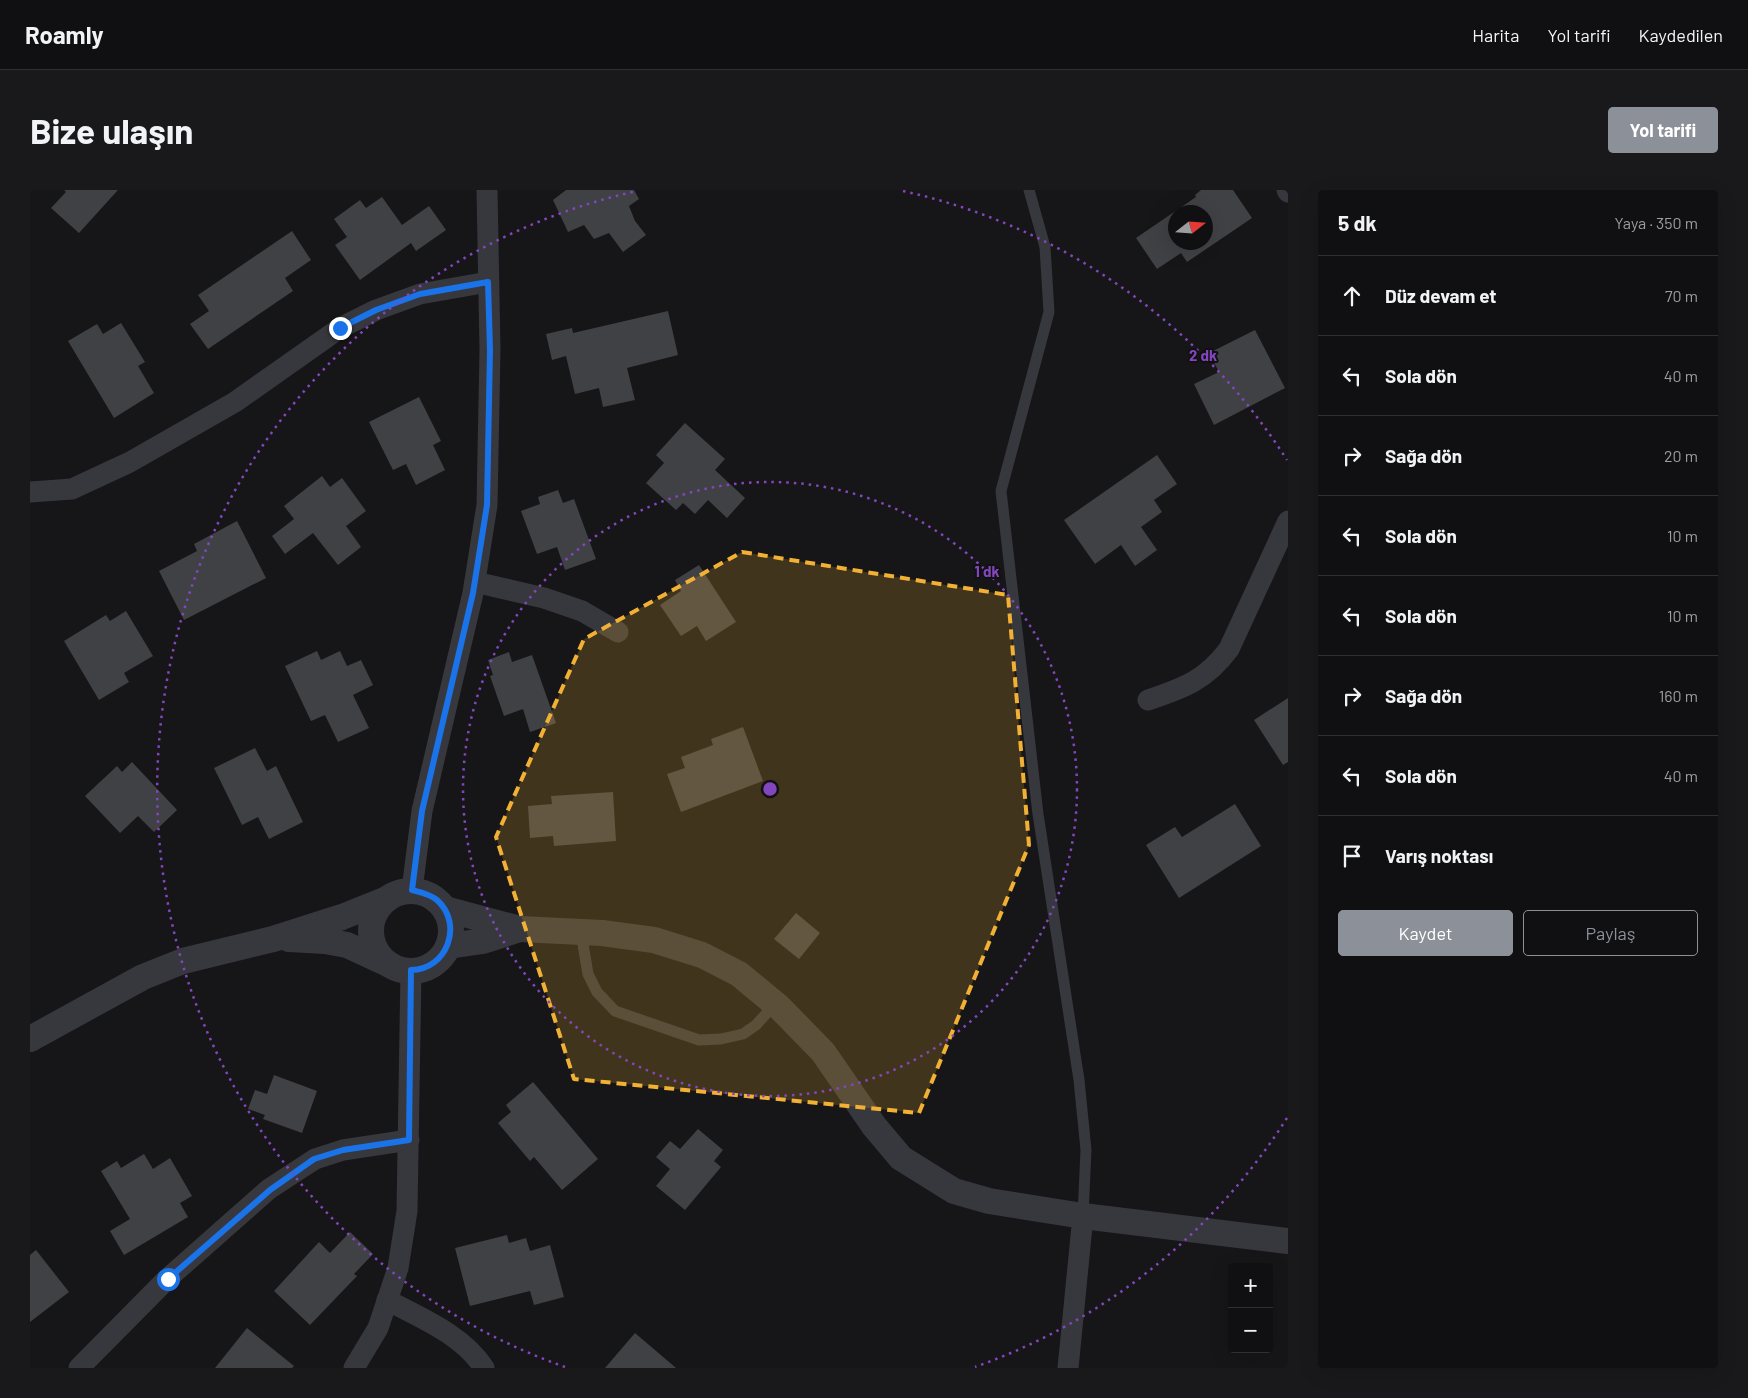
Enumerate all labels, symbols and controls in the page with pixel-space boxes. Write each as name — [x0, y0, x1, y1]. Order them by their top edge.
text: Roamly — [25, 20, 104, 49]
text: Harita — [1472, 24, 1519, 46]
text: Yol tarifi — [1547, 24, 1610, 46]
text: Kaydedilen — [1638, 24, 1723, 46]
button: Yol tarifi — [1608, 107, 1718, 153]
text: Bize ulaşın — [30, 109, 193, 151]
north arrow — [1168, 205, 1213, 250]
text: 5 dk — [1338, 210, 1377, 235]
text: Yaya · 350 m — [1614, 213, 1698, 232]
icon: ahead — [1338, 282, 1366, 310]
text: Düz devam et — [1385, 284, 1497, 307]
text: 70 m — [1665, 286, 1698, 305]
route end — [329, 317, 352, 340]
text: 2 dk — [1189, 346, 1217, 364]
icon: left — [1338, 362, 1366, 390]
text: Sola dön — [1385, 364, 1457, 387]
text: 40 m — [1664, 366, 1698, 385]
icon: right — [1338, 442, 1366, 470]
text: Sağa dön — [1385, 444, 1462, 467]
text: 20 m — [1664, 446, 1698, 465]
icon: left — [1338, 522, 1366, 550]
text: Sola dön — [1385, 524, 1457, 547]
text: 10 m — [1667, 526, 1698, 545]
text: 1 dk — [975, 562, 999, 580]
icon: left — [1338, 602, 1366, 630]
text: Sola dön — [1385, 604, 1457, 627]
text: 10 m — [1667, 606, 1698, 625]
icon: right — [1338, 682, 1366, 710]
text: Sağa dön — [1385, 684, 1462, 707]
text: 160 m — [1659, 686, 1698, 705]
icon: left — [1338, 762, 1366, 790]
text: Sola dön — [1385, 764, 1457, 787]
text: 40 m — [1664, 766, 1698, 785]
centre of rings — [761, 780, 779, 798]
icon: arrive — [1338, 842, 1366, 870]
text: Varış noktası — [1385, 844, 1493, 867]
button: Kaydet — [1338, 910, 1513, 956]
button: Paylaş — [1523, 910, 1698, 956]
map controls — [1228, 1263, 1273, 1353]
button: + — [1228, 1263, 1273, 1308]
route start — [157, 1268, 180, 1291]
button: − — [1228, 1308, 1273, 1353]

